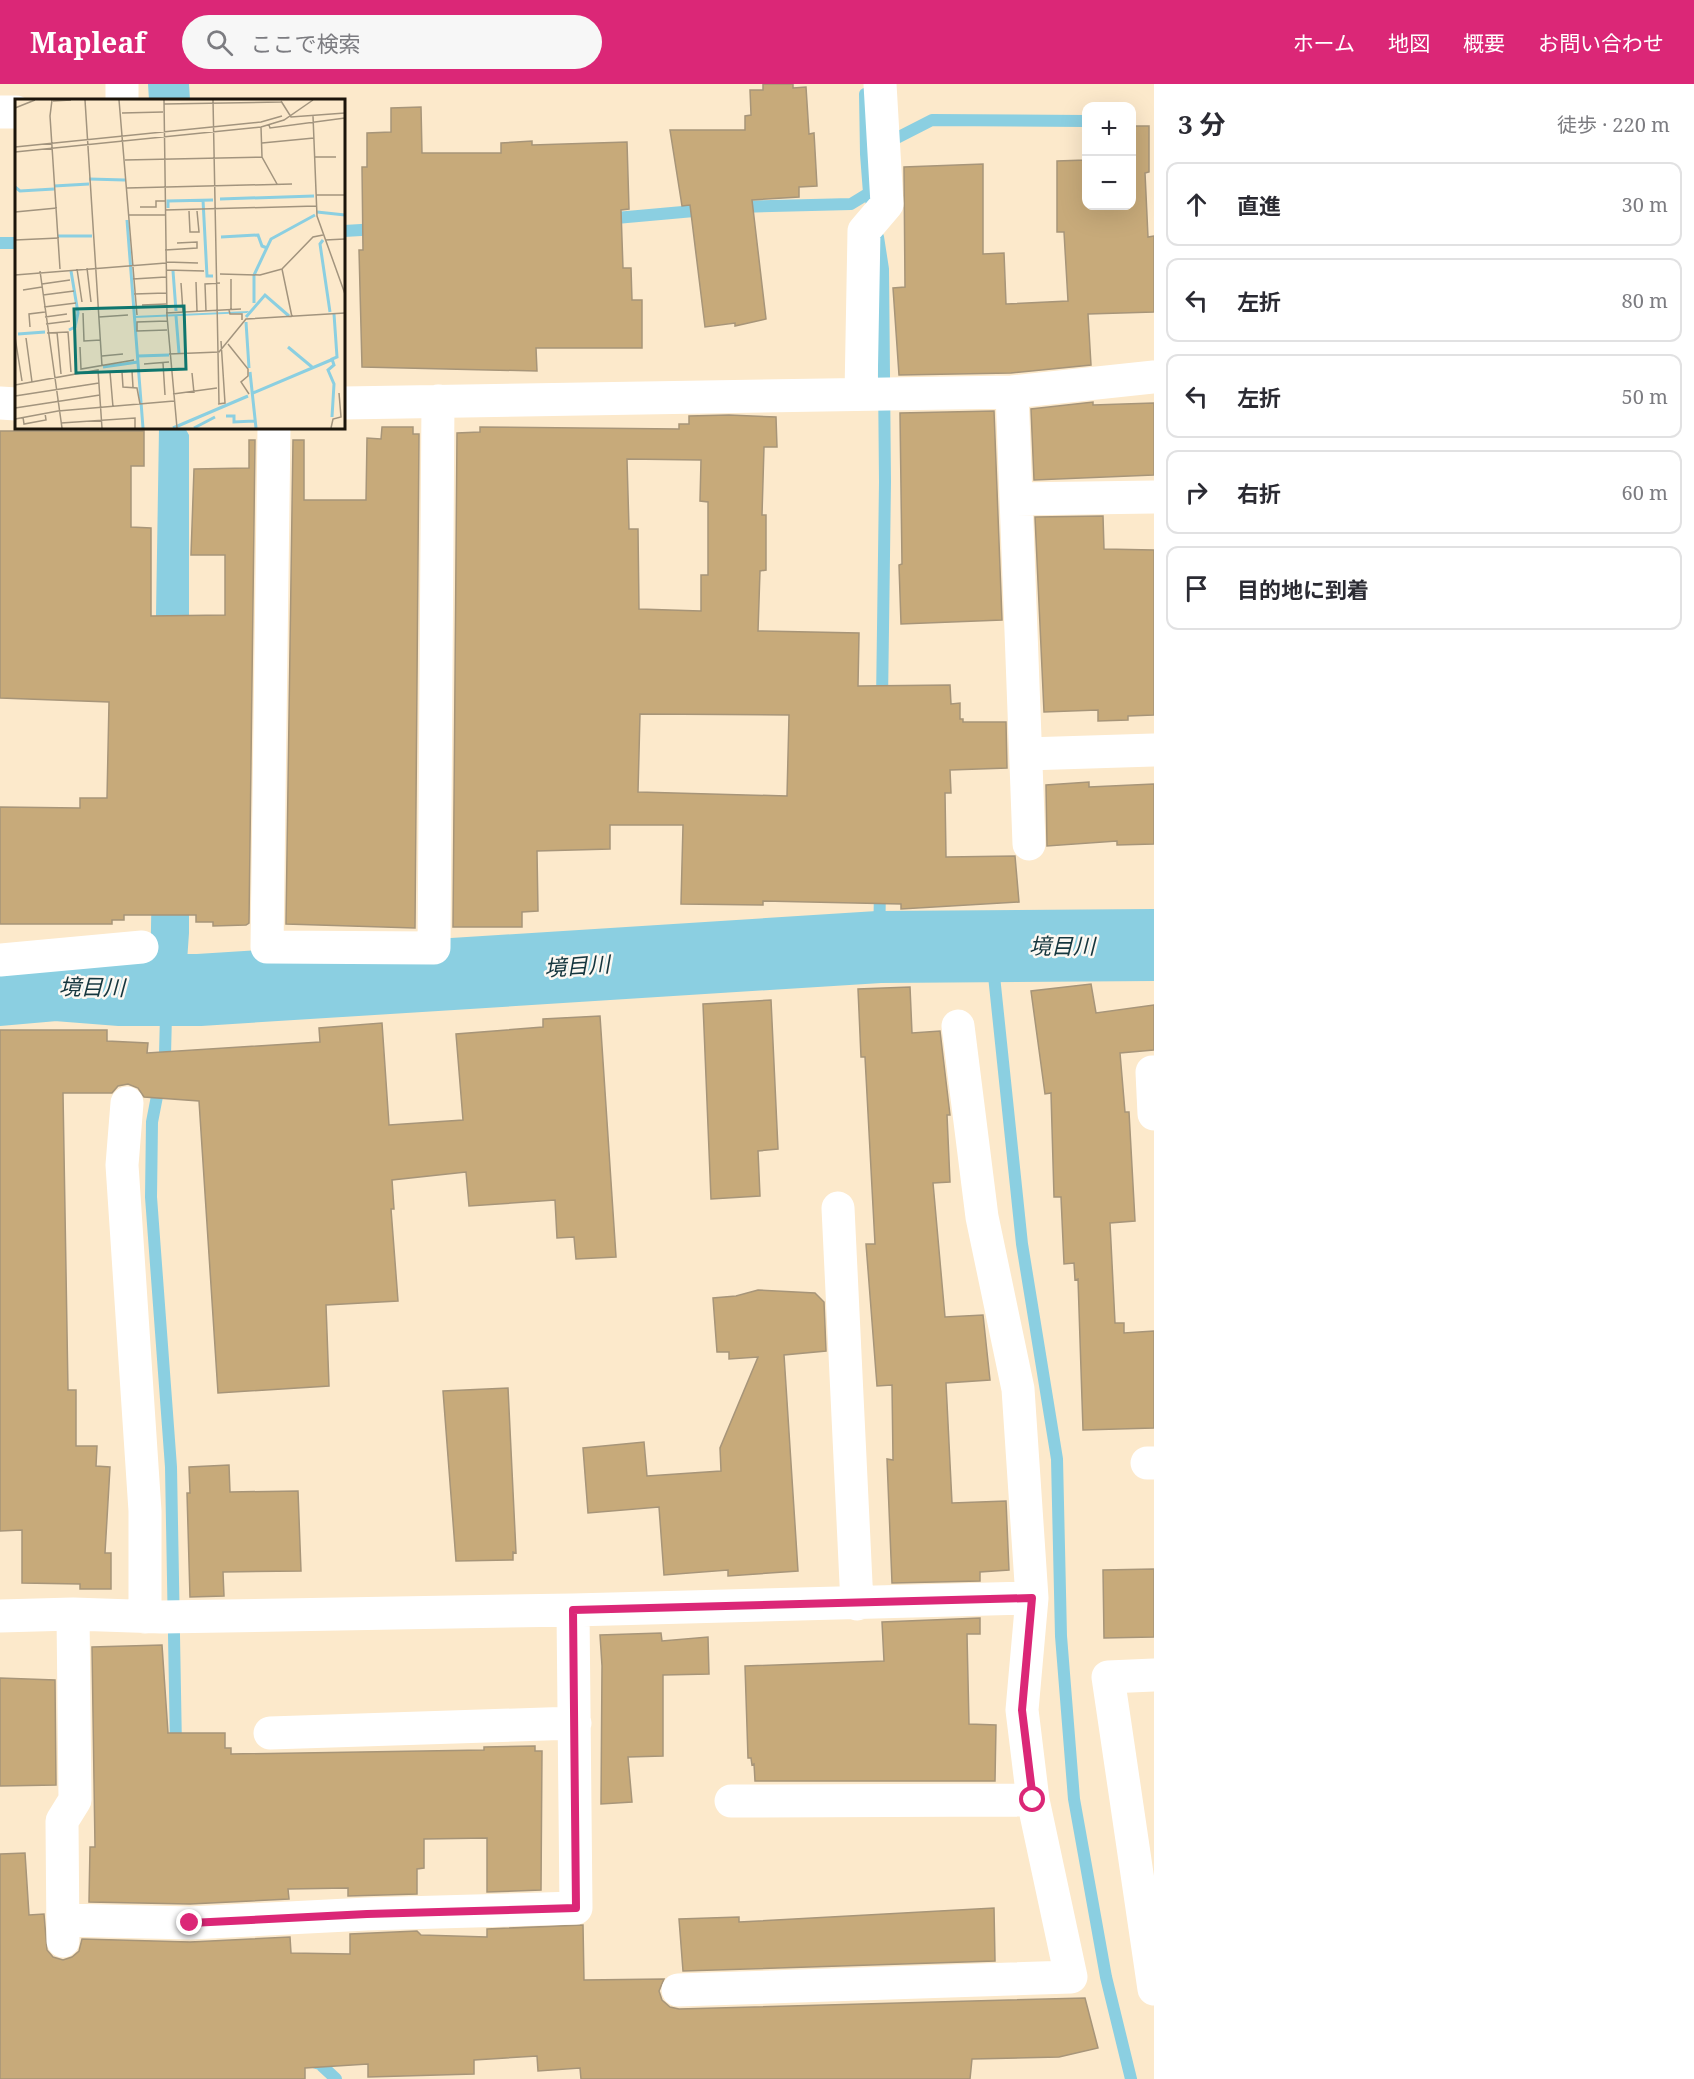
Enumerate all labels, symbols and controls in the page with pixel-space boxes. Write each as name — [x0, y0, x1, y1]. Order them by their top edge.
search box — [182, 15, 602, 69]
text: Mapleaf — [30, 23, 146, 61]
icon: search — [203, 26, 236, 59]
text: ここで検索 — [251, 28, 361, 58]
text: ホーム — [1293, 29, 1355, 57]
text: 地図 — [1388, 29, 1430, 57]
text: 概要 — [1463, 29, 1505, 57]
text: お問い合わせ — [1538, 29, 1664, 57]
inset map — [15, 99, 345, 429]
map controls — [1082, 102, 1136, 210]
button: + — [1082, 102, 1136, 156]
text: 3 分 — [1178, 106, 1225, 142]
text: 徒歩 · 220 m — [1557, 111, 1670, 138]
button: − — [1082, 156, 1136, 210]
icon: ahead — [1180, 188, 1213, 221]
text: 直進 — [1237, 190, 1281, 220]
text: 30 m — [1622, 191, 1668, 218]
icon: left — [1180, 284, 1213, 317]
text: 左折 — [1237, 286, 1281, 316]
text: 80 m — [1622, 287, 1668, 314]
icon: left — [1180, 380, 1213, 413]
text: 左折 — [1237, 382, 1281, 412]
text: 50 m — [1622, 383, 1668, 410]
icon: right — [1180, 476, 1213, 509]
text: 右折 — [1237, 478, 1281, 508]
text: 60 m — [1622, 479, 1668, 506]
icon: arrive — [1180, 572, 1213, 605]
text: 目的地に到着 — [1237, 574, 1369, 604]
water label: 境目川 — [1029, 930, 1097, 960]
water label: 境目川 — [543, 948, 613, 982]
water label: 境目川 — [59, 970, 127, 1002]
route start — [1019, 1786, 1045, 1812]
route end — [176, 1909, 202, 1935]

